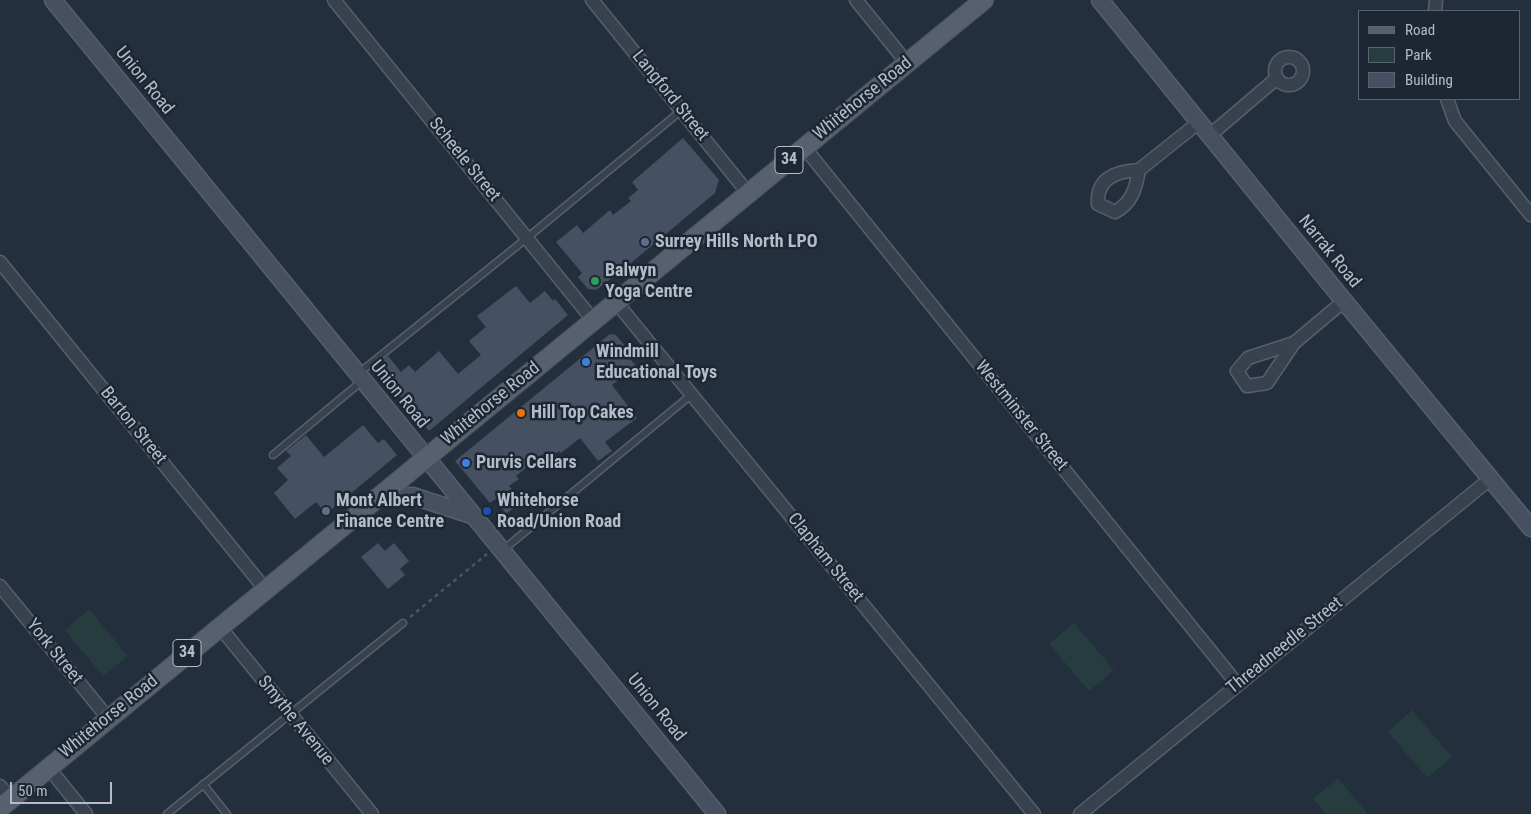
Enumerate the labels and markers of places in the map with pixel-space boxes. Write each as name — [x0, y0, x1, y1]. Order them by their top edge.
place label: Surrey Hills North LPO — [655, 231, 818, 253]
marker: Surrey Hills North LPO — [639, 236, 651, 248]
place label: Balwyn Yoga Centre — [605, 260, 692, 302]
marker: Balwyn Yoga Centre — [589, 275, 601, 287]
place label: Windmill Educational Toys — [596, 341, 717, 384]
marker: Windmill Educational Toys — [580, 356, 592, 368]
place label: Hill Top Cakes — [531, 402, 634, 424]
marker: Hill Top Cakes — [515, 407, 527, 419]
place label: Purvis Cellars — [476, 452, 577, 474]
marker: Purvis Cellars — [460, 457, 472, 469]
place label: Mont Albert Finance Centre — [336, 490, 444, 532]
place label: Whitehorse Road/Union Road — [497, 490, 621, 532]
marker: Mont Albert Finance Centre — [320, 505, 332, 517]
marker: Whitehorse Road/Union Road — [481, 505, 493, 517]

